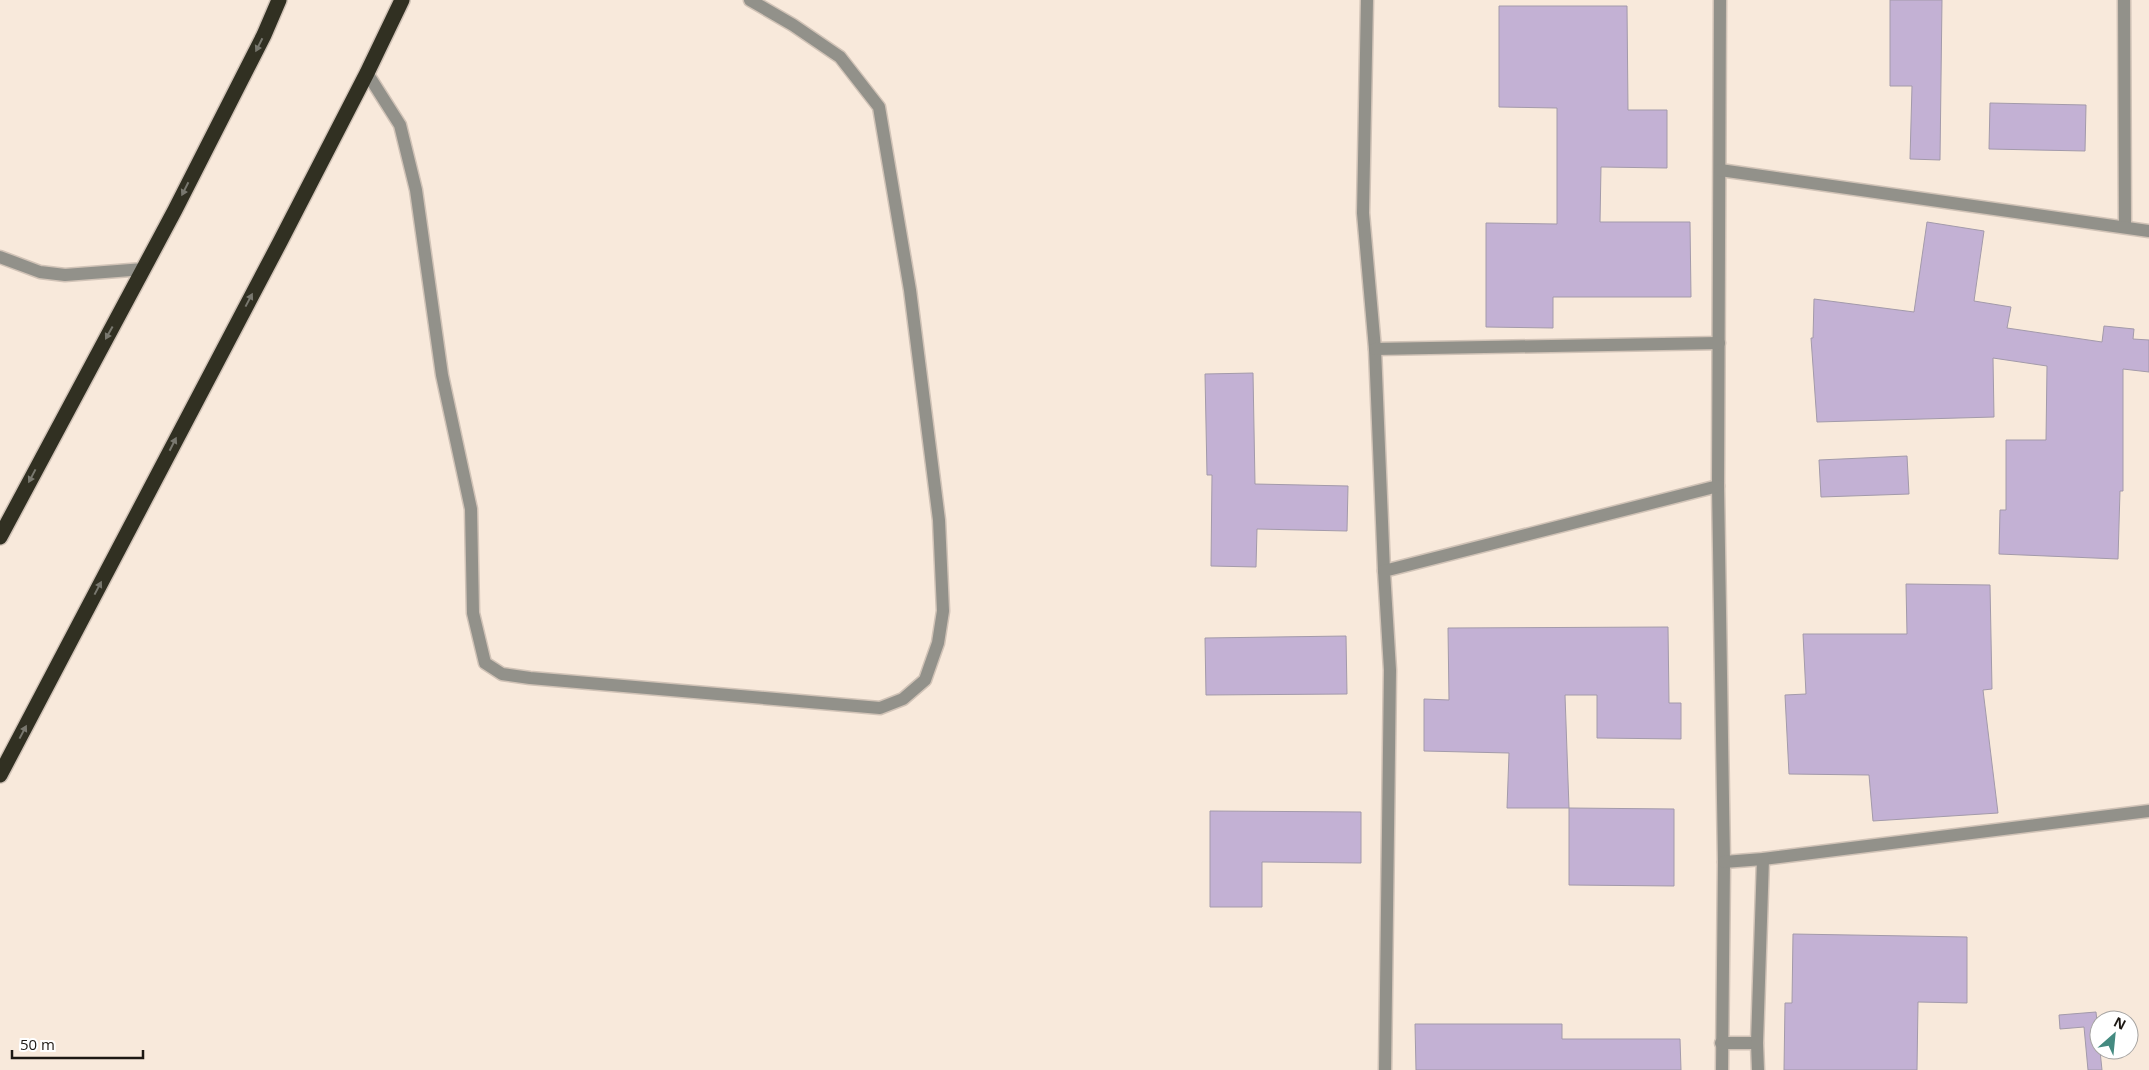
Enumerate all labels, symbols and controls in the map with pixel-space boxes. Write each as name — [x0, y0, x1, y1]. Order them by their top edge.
one-way arrow — [255, 37, 263, 52]
one-way arrow — [181, 182, 189, 197]
one-way arrow — [244, 293, 253, 307]
one-way arrow — [105, 325, 113, 340]
one-way arrow — [169, 437, 177, 451]
one-way arrow — [28, 469, 36, 483]
one-way arrow — [94, 581, 102, 595]
one-way arrow — [19, 725, 27, 739]
north arrow — [2089, 1010, 2139, 1060]
text: N — [2111, 1012, 2130, 1034]
scale bar — [12, 1028, 144, 1060]
text: 50 m — [20, 1034, 55, 1054]

